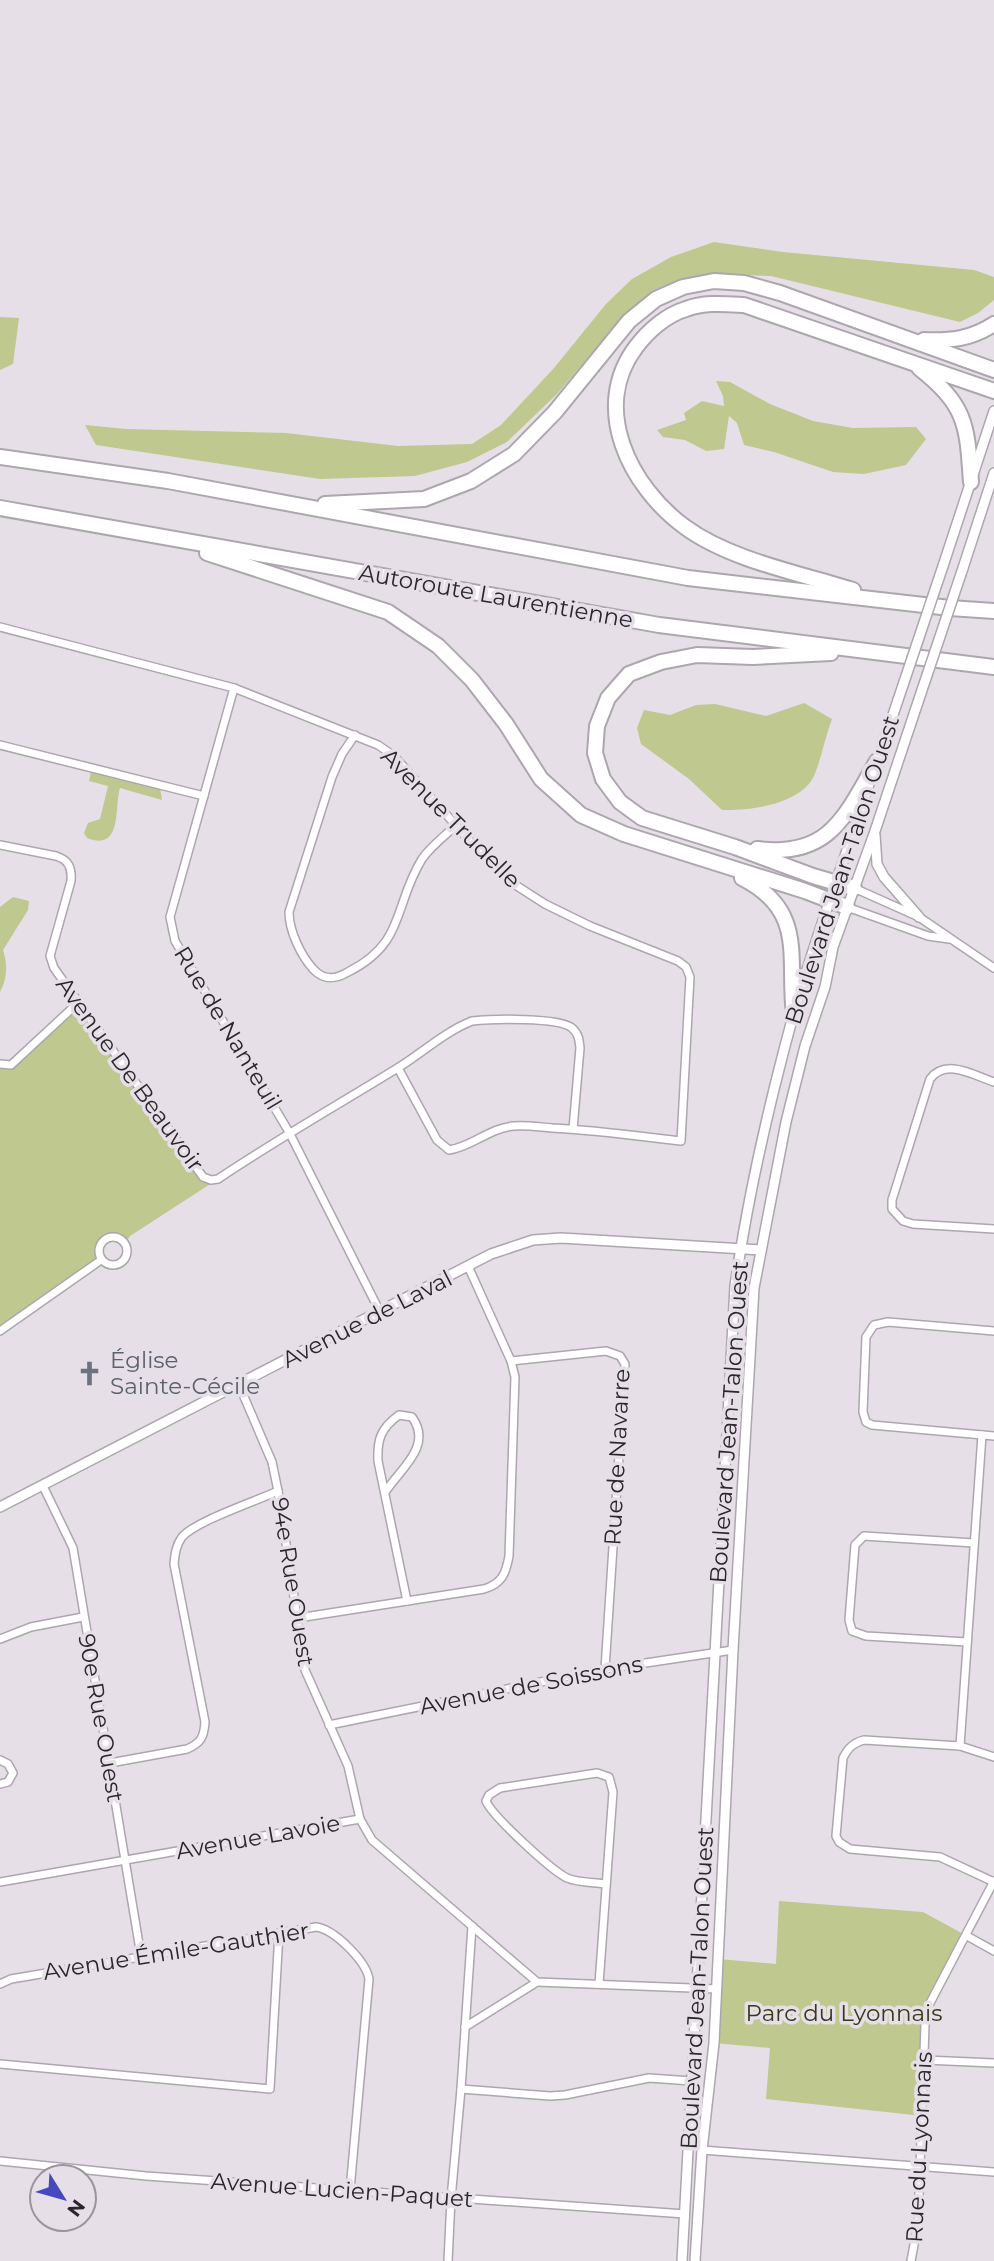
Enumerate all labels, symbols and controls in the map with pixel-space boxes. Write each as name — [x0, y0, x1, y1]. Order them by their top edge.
street label: Autoroute Laurentienne — [357, 558, 635, 634]
street label: Boulevard Jean-Talon Ouest — [779, 712, 905, 1028]
street label: Avenue Trudelle — [375, 742, 527, 894]
street label: Rue de Nanteuil — [168, 941, 288, 1115]
street label: Avenue De Beauvoir — [50, 971, 210, 1177]
street label: Boulevard Jean-Talon Ouest — [704, 1260, 754, 1584]
street label: Avenue de Laval — [277, 1264, 457, 1374]
place label: Église Sainte-Cécile — [110, 1346, 260, 1400]
church icon: Église Sainte-Cécile — [76, 1359, 104, 1387]
street label: Rue de Navarre — [598, 1368, 636, 1546]
street label: 94e Rue Ouest — [266, 1496, 320, 1668]
street label: 90e Rue Ouest — [72, 1632, 130, 1804]
street label: Avenue de Soissons — [417, 1650, 645, 1720]
street label: Avenue Lavoie — [174, 1809, 342, 1865]
street label: Boulevard Jean-Talon Ouest — [675, 1826, 719, 2150]
street label: Avenue Émile-Gauthier — [41, 1916, 311, 1986]
park label: Parc du Lyonnais — [746, 1999, 942, 2027]
street label: Rue du Lyonnais — [900, 2051, 938, 2243]
north arrow — [28, 2163, 98, 2233]
street label: Avenue Lucien-Paquet — [210, 2167, 474, 2213]
text: N — [62, 2195, 90, 2221]

